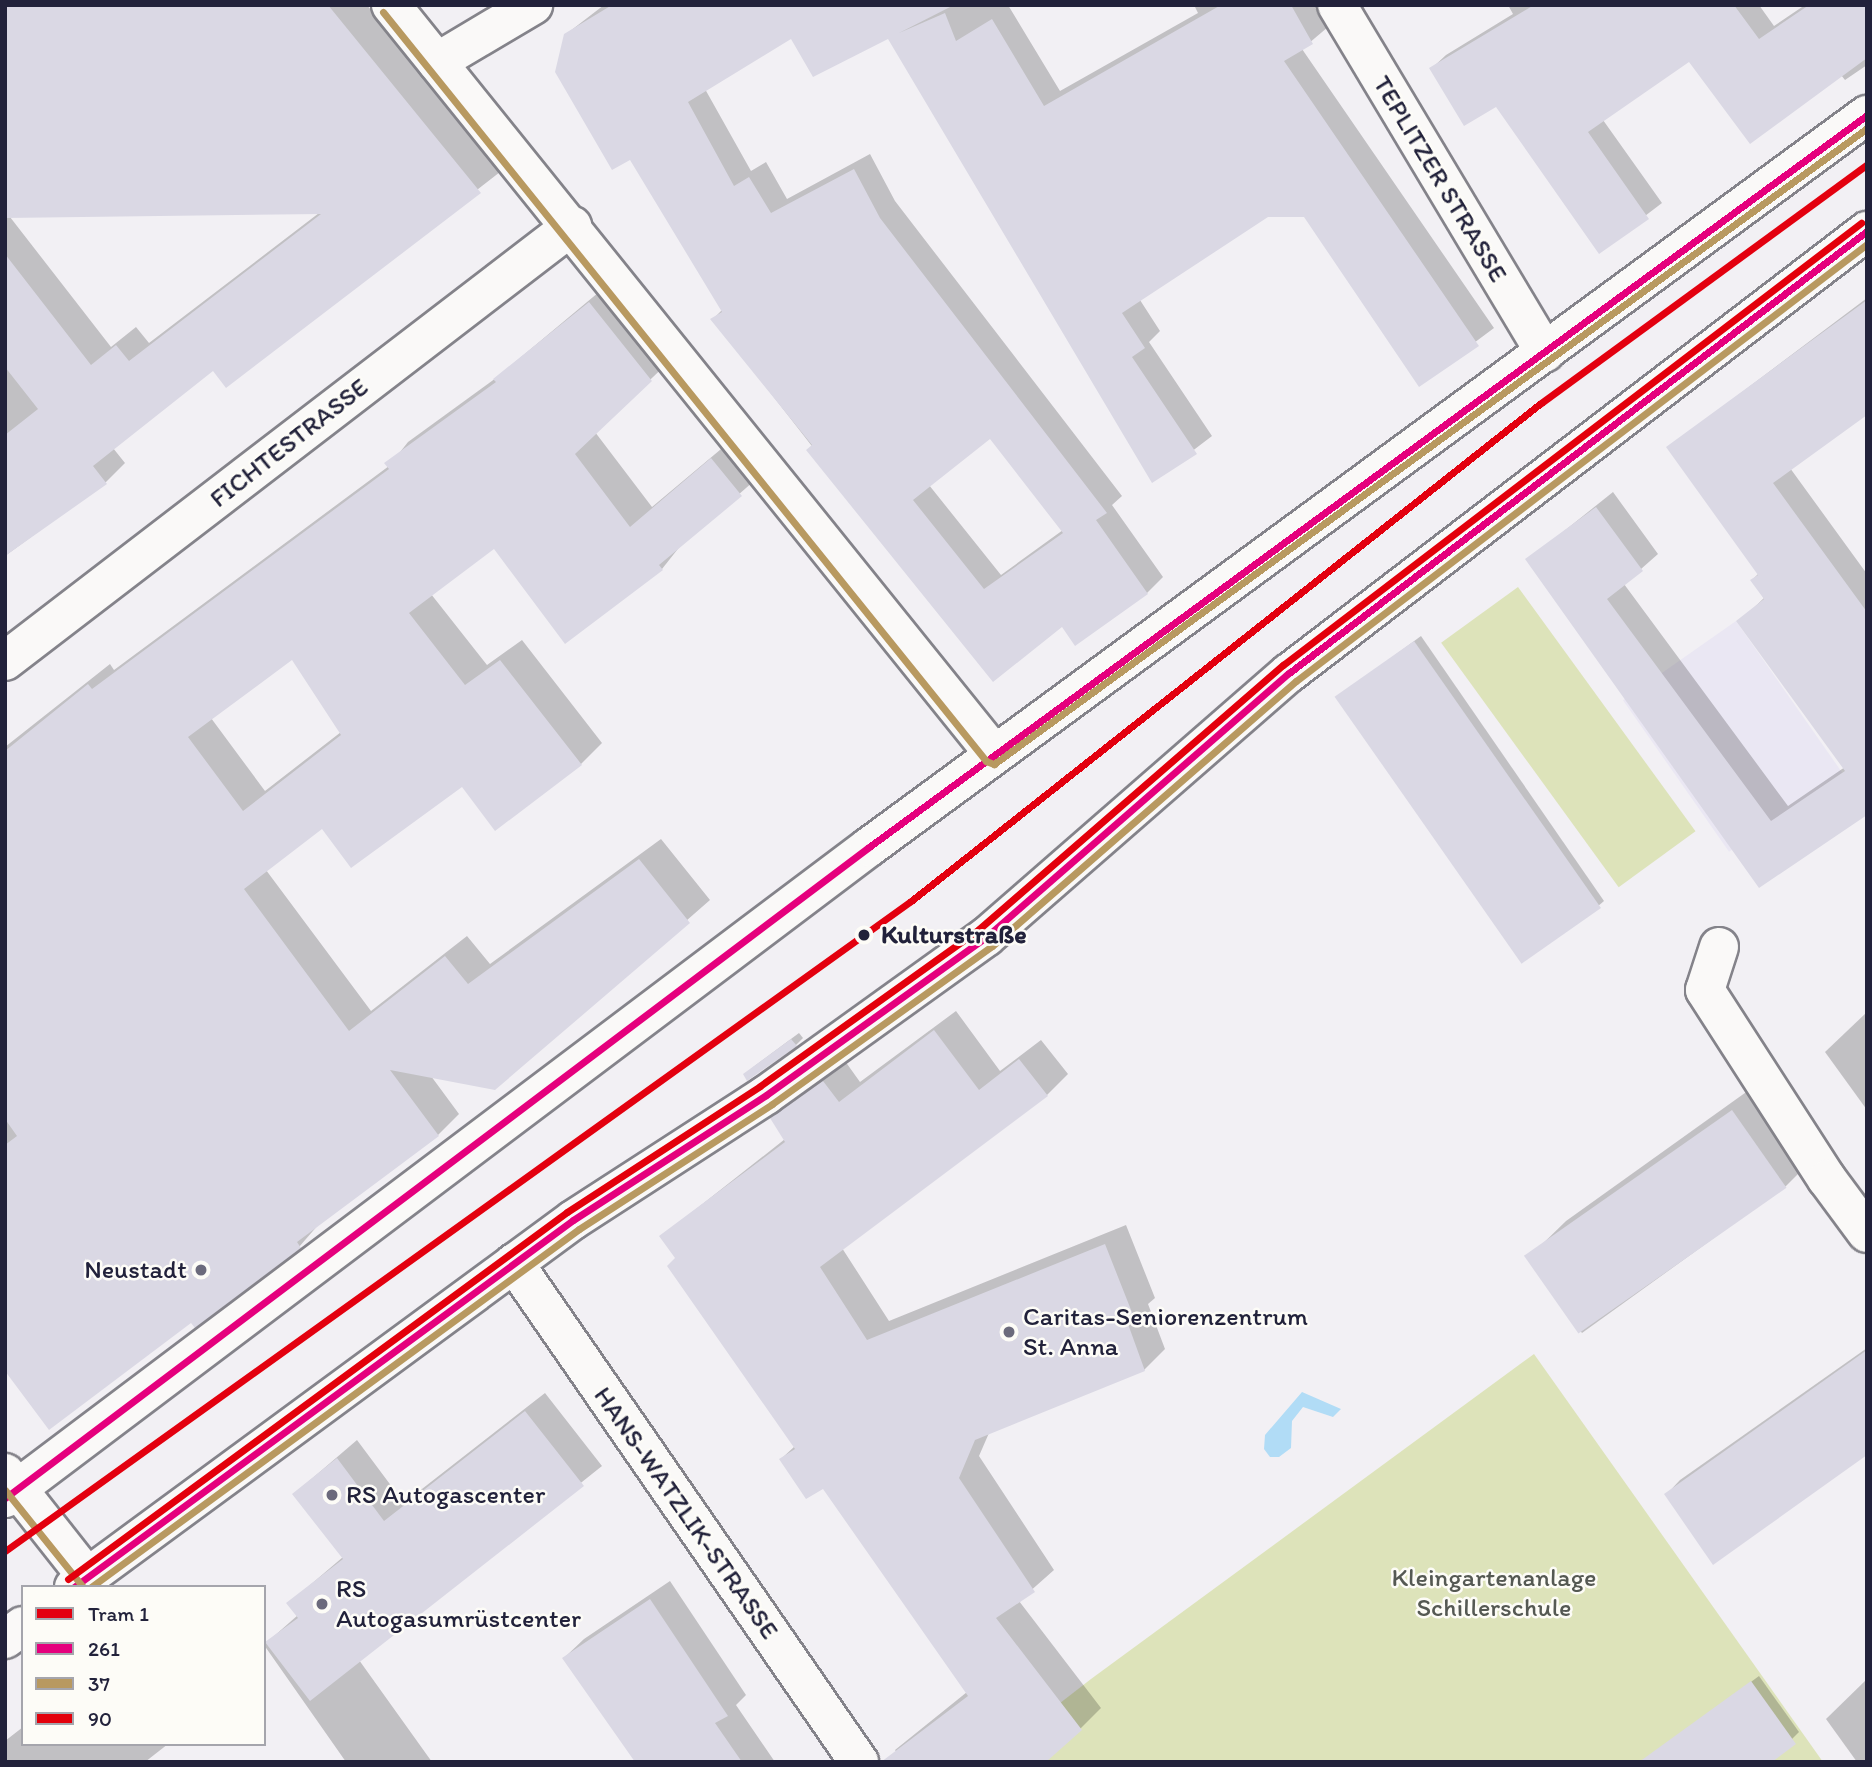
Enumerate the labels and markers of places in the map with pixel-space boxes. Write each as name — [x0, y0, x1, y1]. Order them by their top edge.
place label: Kulturstraße — [881, 919, 1027, 951]
marker: Kulturstraße — [853, 924, 875, 946]
place label: Neustadt — [84, 1254, 187, 1286]
marker: Neustadt — [193, 1262, 209, 1278]
place label: Caritas-Seniorenzentrum St. Anna — [1023, 1301, 1308, 1362]
marker: Caritas-Seniorenzentrum St. Anna — [1001, 1324, 1017, 1340]
place label: RS Autogascenter — [346, 1479, 545, 1511]
marker: RS Autogascenter — [324, 1487, 340, 1503]
place label: RS Autogasumrüstcenter — [336, 1573, 581, 1634]
marker: RS Autogasumrüstcenter — [314, 1596, 330, 1612]

